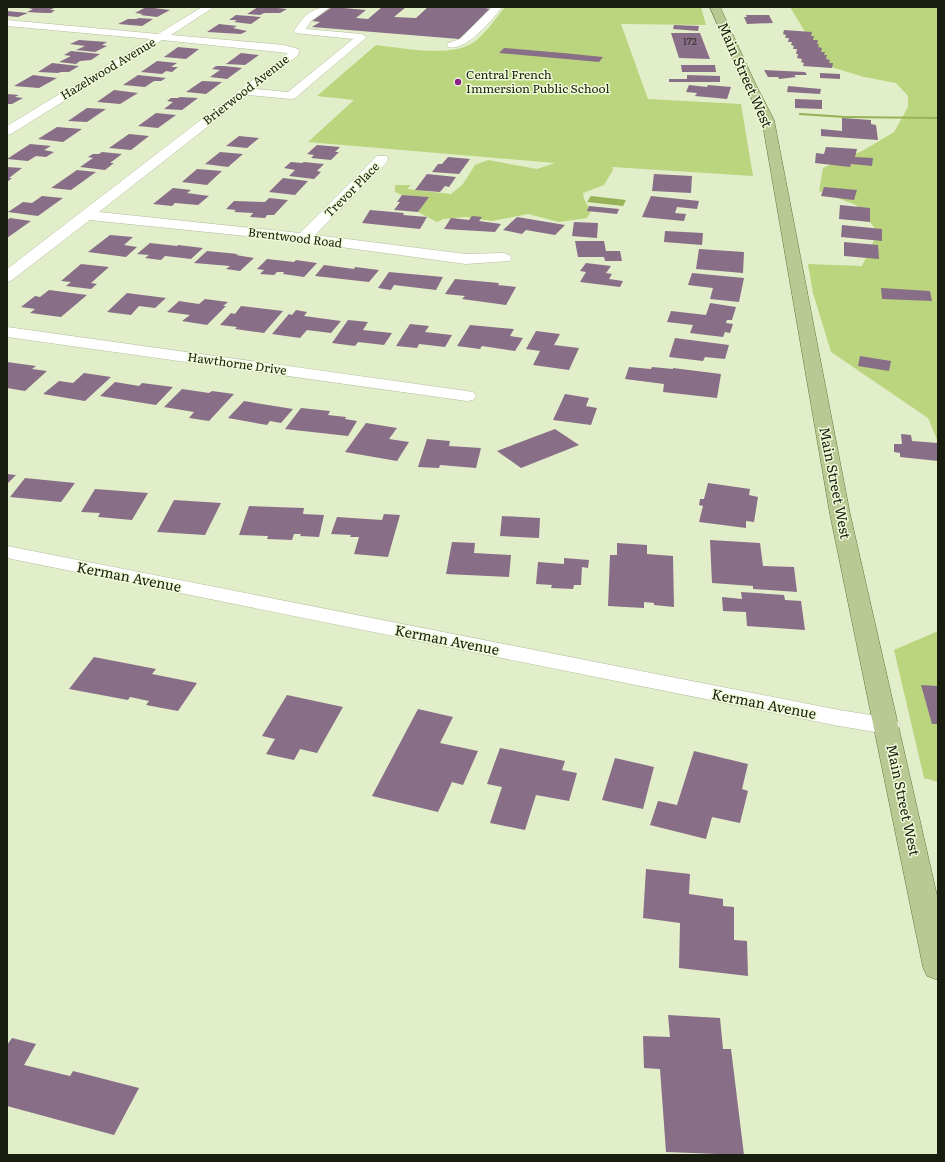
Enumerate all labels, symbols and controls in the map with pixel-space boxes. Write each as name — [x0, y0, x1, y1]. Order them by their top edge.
street label: Main Street West — [714, 19, 778, 131]
street label: Hazelwood Avenue — [56, 33, 159, 104]
house number: 172 — [683, 33, 697, 48]
street label: Brierwood Avenue — [198, 50, 292, 129]
place label: Central French Immersion Public School — [466, 65, 609, 97]
marker: Central French Immersion Public School — [453, 77, 463, 87]
street label: Trevor Place — [320, 158, 383, 221]
street label: Brentwood Road — [247, 222, 344, 252]
street label: Hawthorne Drive — [186, 347, 288, 379]
street label: Main Street West — [815, 425, 857, 541]
street label: Kerman Avenue — [75, 556, 183, 596]
street label: Kerman Avenue — [393, 619, 501, 659]
street label: Kerman Avenue — [710, 683, 818, 723]
street label: Main Street West — [882, 742, 926, 858]

